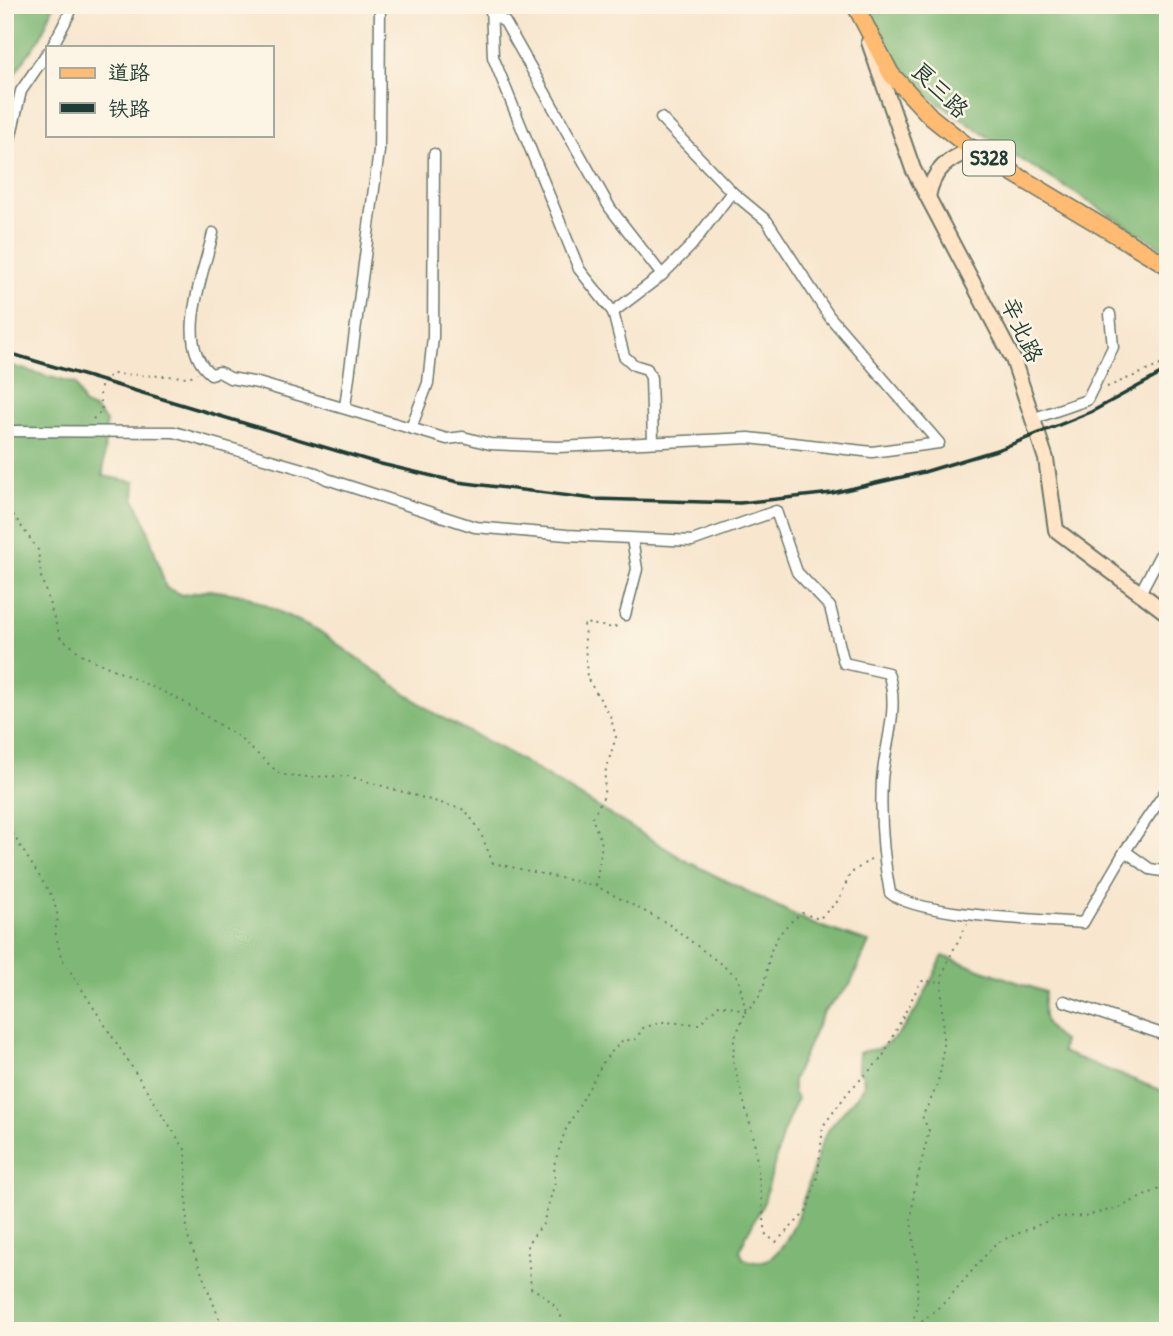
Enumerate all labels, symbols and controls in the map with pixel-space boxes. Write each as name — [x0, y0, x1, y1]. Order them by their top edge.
legend — [46, 46, 273, 136]
street label: 良三路 — [905, 55, 976, 125]
text: 道路 — [108, 58, 150, 87]
text: 铁路 — [108, 94, 150, 123]
road number: S328 — [963, 140, 1015, 176]
street label: 辛北路 — [994, 292, 1051, 368]

